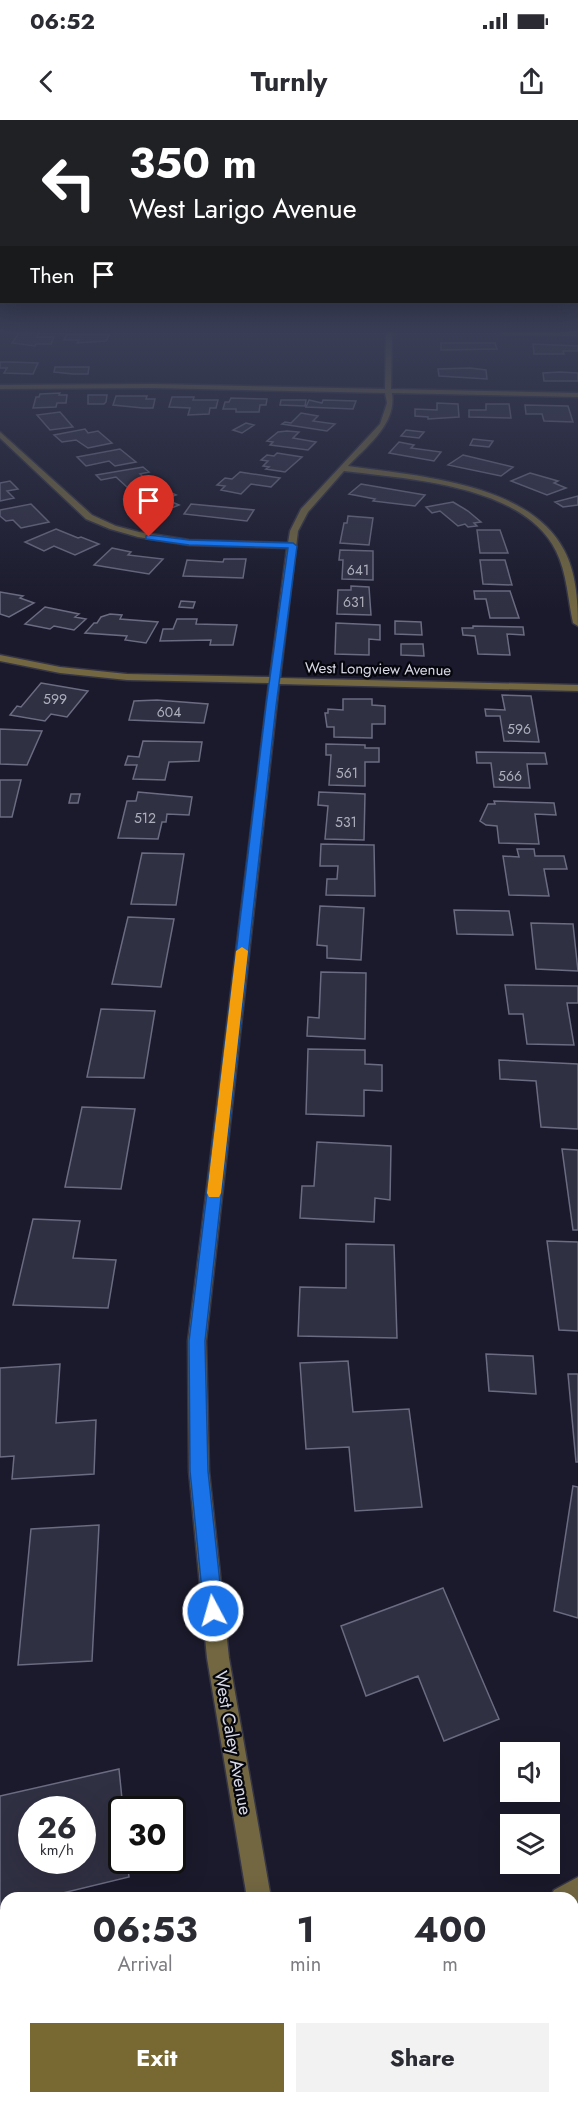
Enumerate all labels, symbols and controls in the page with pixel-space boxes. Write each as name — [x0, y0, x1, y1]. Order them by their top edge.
text: 06:52 — [30, 5, 95, 37]
text: Turnly — [251, 62, 327, 101]
icon: back — [30, 65, 63, 98]
icon: share — [515, 65, 548, 98]
text: 350 m — [129, 133, 257, 194]
icon: left — [30, 144, 108, 222]
text: West Larigo Avenue — [129, 189, 357, 228]
icon: arrive — [87, 258, 120, 291]
text: Then — [30, 259, 75, 291]
pin — [123, 475, 174, 537]
icon: arrive — [132, 484, 165, 517]
house number: 641 — [347, 560, 369, 580]
house number: 631 — [343, 592, 365, 612]
street label: West Longview Avenue — [305, 657, 452, 681]
house number: 599 — [43, 689, 67, 709]
house number: 604 — [157, 702, 181, 722]
house number: 596 — [507, 719, 531, 739]
house number: 561 — [336, 763, 358, 783]
house number: 566 — [498, 766, 522, 786]
house number: 512 — [134, 808, 156, 828]
house number: 531 — [335, 812, 357, 832]
position arrow — [181, 1579, 245, 1643]
street label: West Caley Avenue — [208, 1669, 258, 1817]
map controls — [500, 1742, 560, 1874]
button: sound — [500, 1742, 560, 1802]
speed limit sign: 30 — [108, 1796, 186, 1874]
text: 26 — [37, 1806, 77, 1849]
button: layers — [500, 1814, 560, 1874]
text: km/h — [40, 1839, 74, 1861]
text: 06:53 — [92, 1903, 198, 1955]
text: 1 — [296, 1903, 315, 1955]
text: 400 — [414, 1903, 487, 1955]
text: Arrival — [117, 1950, 173, 1979]
text: min — [290, 1950, 321, 1979]
text: m — [442, 1950, 458, 1979]
button: Exit — [30, 2023, 284, 2092]
button: Share — [296, 2023, 549, 2092]

